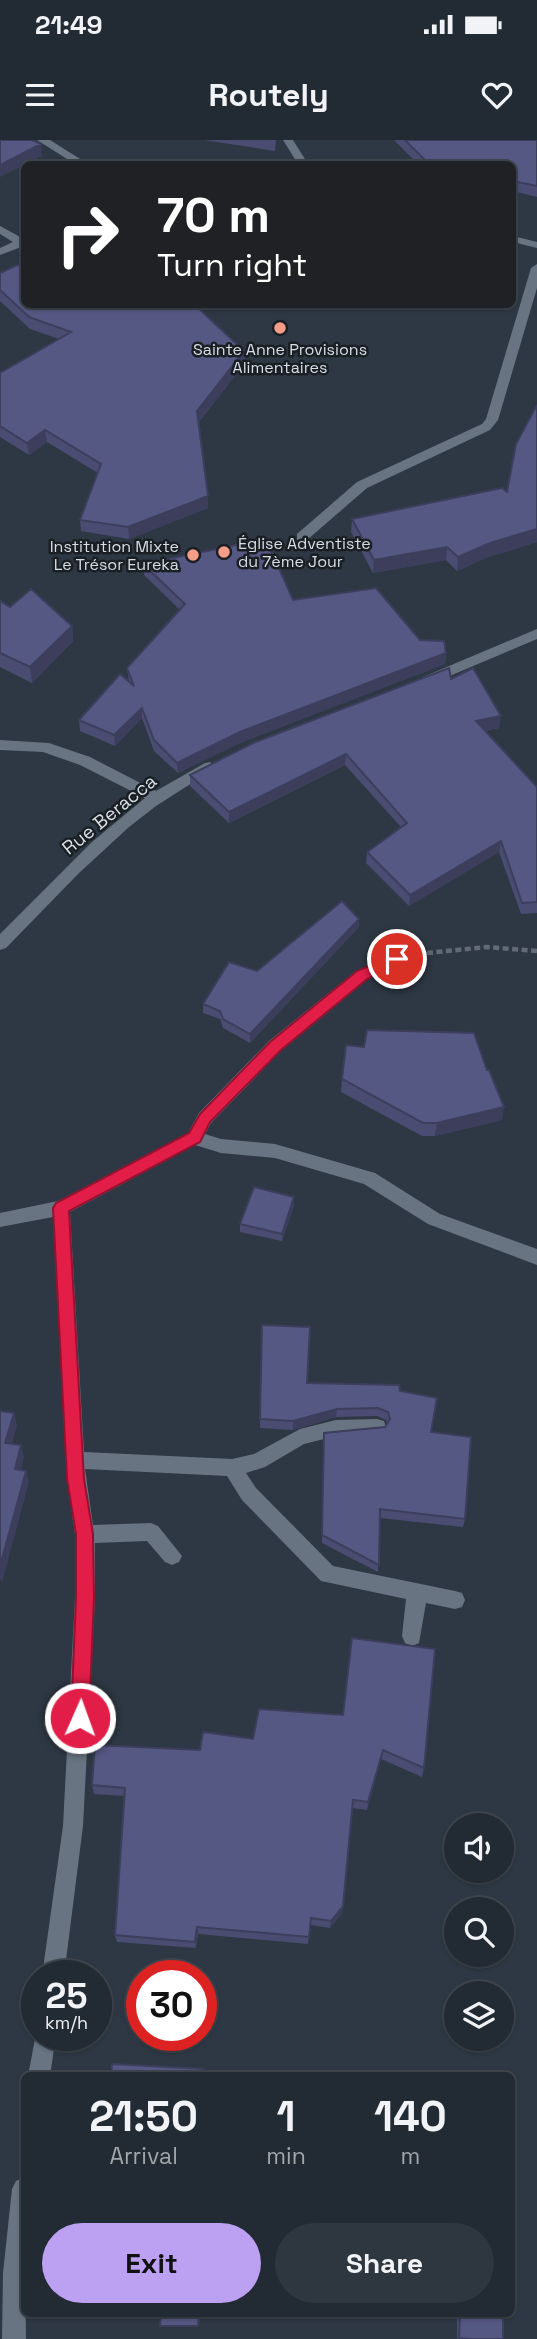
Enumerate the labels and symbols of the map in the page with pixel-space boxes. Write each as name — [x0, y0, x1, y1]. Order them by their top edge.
marker: Sainte Anne Provisions Alimentaires — [272, 320, 288, 336]
place label: Sainte Anne Provisions Alimentaires — [193, 339, 367, 378]
place label: Église Adventiste du 7ème Jour — [238, 533, 371, 572]
place label: Institution Mixte Le Trésor Eureka — [50, 536, 179, 575]
marker: Église Adventiste du 7ème Jour — [216, 544, 232, 560]
marker: Institution Mixte Le Trésor Eureka — [185, 547, 201, 563]
street label: Rue Beracca — [57, 769, 162, 860]
pin — [367, 929, 427, 989]
position arrow — [43, 1681, 117, 1755]
speed limit sign: 30 — [126, 1960, 217, 2051]

